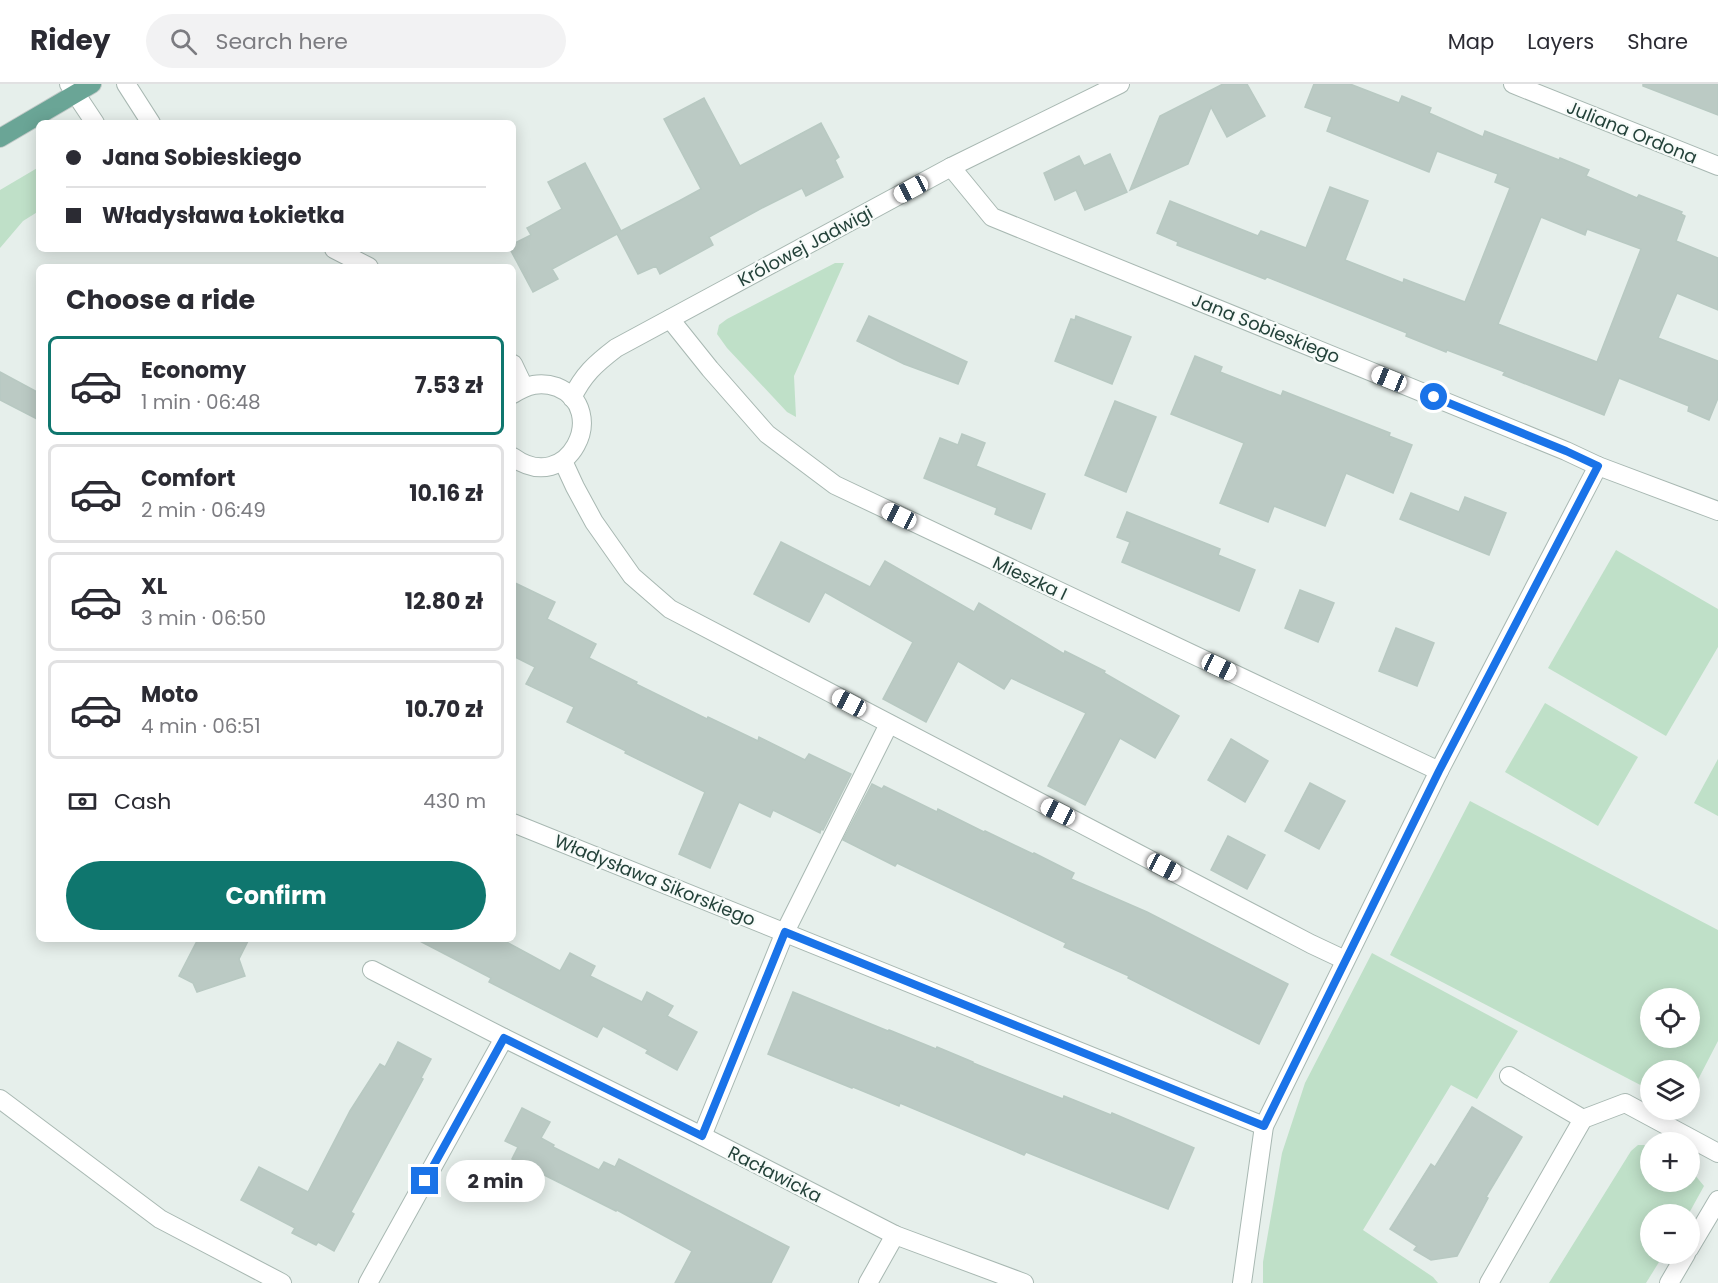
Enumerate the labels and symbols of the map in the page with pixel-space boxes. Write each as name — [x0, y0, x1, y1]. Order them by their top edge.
street label: Juliana Ordona — [1563, 94, 1701, 170]
car — [891, 173, 931, 205]
street label: Królowej Jadwigi — [733, 200, 877, 292]
street label: Jana Sobieskiego — [1188, 287, 1344, 369]
car — [1369, 364, 1409, 394]
route start — [1420, 383, 1447, 410]
car — [879, 500, 919, 532]
street label: Mieszka I — [989, 550, 1071, 606]
car — [1199, 651, 1239, 683]
car — [829, 687, 869, 719]
car — [1038, 796, 1078, 828]
street label: Władysława Sikorskiego — [551, 828, 759, 932]
car — [1144, 851, 1184, 883]
street label: Racławicka — [724, 1140, 826, 1208]
callout: 2 min — [446, 1160, 545, 1202]
route end — [411, 1167, 438, 1194]

